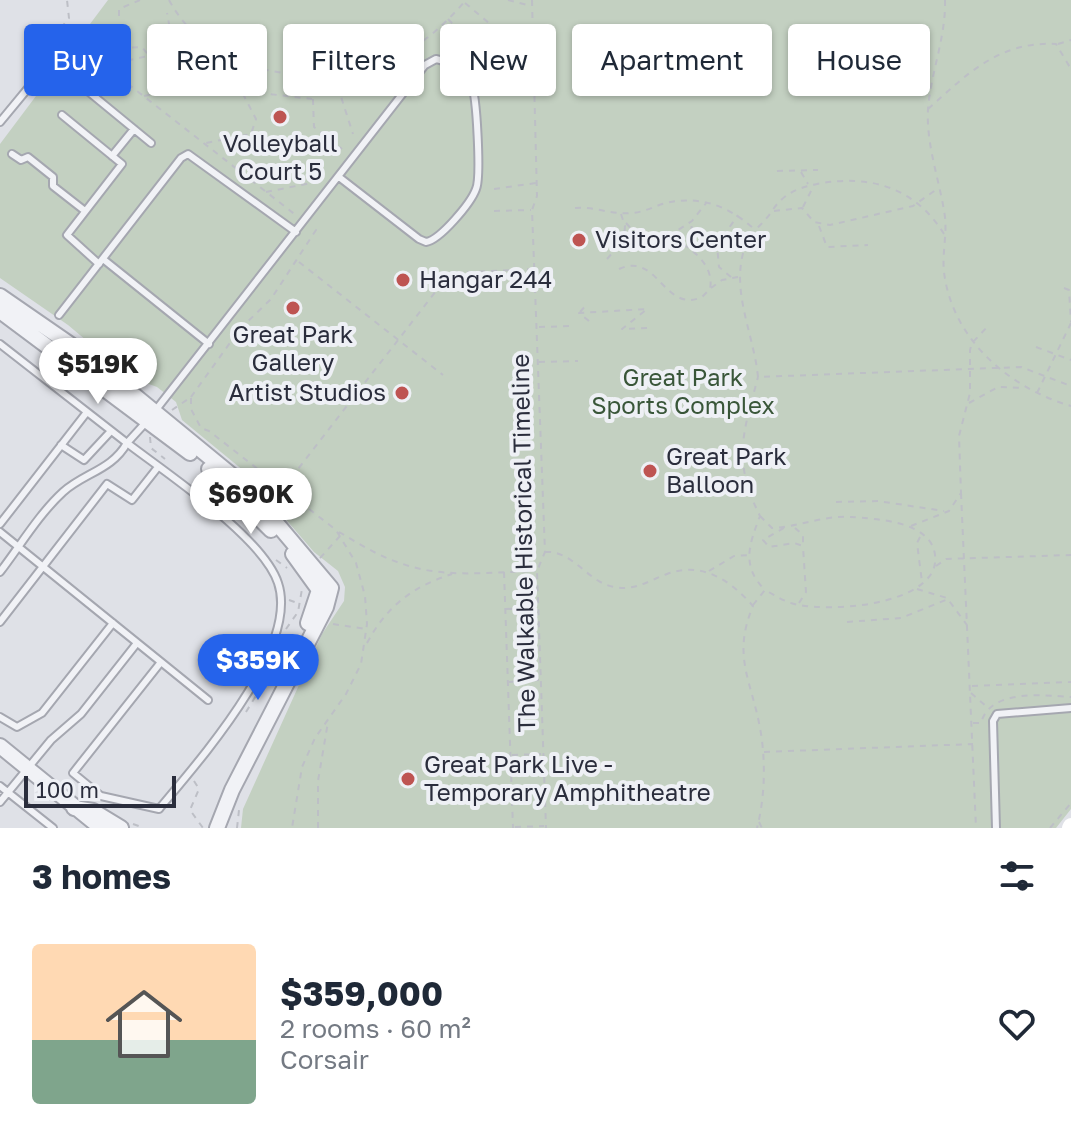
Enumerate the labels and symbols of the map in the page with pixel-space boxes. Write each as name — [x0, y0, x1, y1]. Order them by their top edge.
marker: Volleyball Court 5 — [271, 108, 289, 126]
place label: Volleyball Court 5 — [223, 128, 337, 185]
place label: Visitors Center — [595, 224, 766, 253]
marker: Visitors Center — [570, 231, 588, 249]
place label: Hangar 244 — [419, 264, 552, 293]
marker: Hangar 244 — [394, 271, 412, 289]
marker: Great Park Gallery — [284, 299, 302, 317]
place label: Great Park Gallery — [233, 319, 353, 376]
pin: $519K — [42, 338, 154, 406]
street label: The Walkable Historical Timeline — [505, 353, 540, 733]
park label: Great Park Sports Complex — [591, 362, 775, 419]
place label: Artist Studios — [228, 377, 386, 406]
marker: Artist Studios — [393, 384, 411, 402]
place label: Great Park Balloon — [666, 441, 787, 498]
marker: Great Park Balloon — [641, 462, 659, 480]
pin: $690K — [195, 468, 307, 536]
pin: $359K — [202, 634, 314, 702]
place label: Great Park Live - Temporary Amphitheatre — [424, 749, 711, 806]
marker: Great Park Live - Temporary Amphitheatre — [399, 770, 417, 788]
scale bar — [24, 772, 176, 808]

